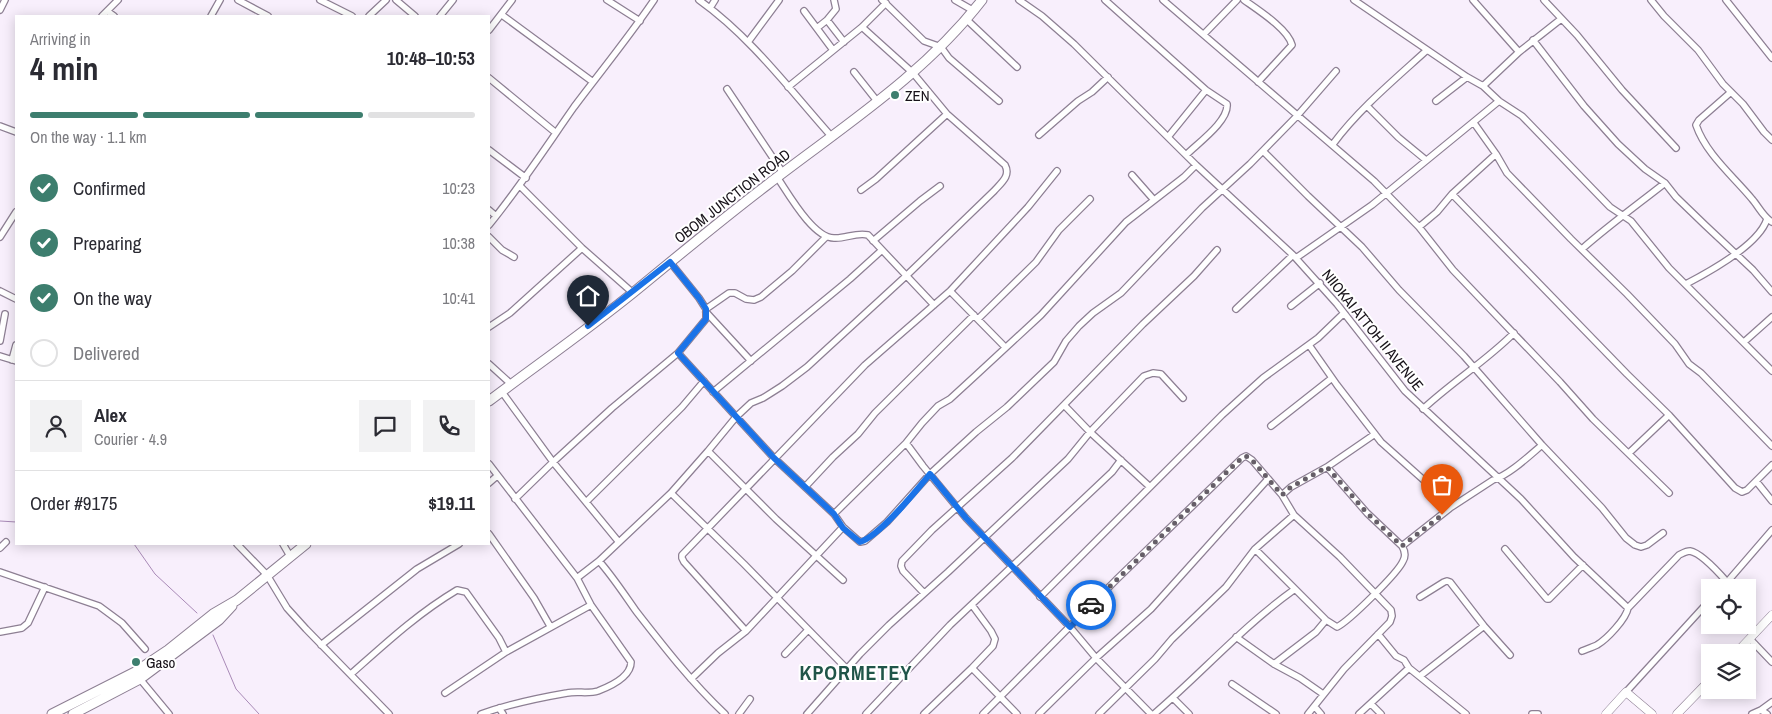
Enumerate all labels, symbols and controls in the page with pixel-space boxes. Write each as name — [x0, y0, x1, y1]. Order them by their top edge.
text: Arriving in — [30, 28, 91, 50]
text: 10:48–10:53 — [387, 45, 475, 71]
text: 4 min — [30, 47, 99, 90]
place label: ZEN — [905, 85, 930, 106]
marker: ZEN — [889, 89, 901, 101]
text: On the way · 1.1 km — [30, 126, 147, 148]
street label: OBOM JUNCTION ROAD — [670, 144, 795, 248]
icon: check — [30, 174, 58, 202]
text: Confirmed — [73, 175, 146, 201]
text: 10:23 — [442, 177, 475, 199]
icon: check — [30, 229, 58, 257]
text: Preparing — [73, 230, 141, 256]
text: 10:38 — [442, 232, 475, 254]
street label: NIIOKAI ATTOH II AVENUE — [1317, 265, 1429, 395]
pin — [567, 275, 609, 326]
icon: home — [574, 282, 602, 310]
icon: check — [30, 284, 58, 312]
text: On the way — [73, 285, 152, 311]
text: 10:41 — [442, 287, 475, 309]
text: Delivered — [73, 340, 140, 366]
button: person — [30, 400, 82, 452]
button: chat — [359, 400, 411, 452]
button: phone — [423, 400, 475, 452]
text: Alex — [94, 402, 127, 428]
text: Courier · 4.9 — [94, 428, 167, 450]
pin — [1421, 464, 1463, 515]
icon: bag — [1428, 471, 1456, 499]
text: Order #9175 — [30, 490, 117, 516]
text: $19.11 — [428, 490, 475, 516]
map controls — [1701, 579, 1756, 699]
button: locate — [1701, 579, 1756, 634]
courier — [1066, 580, 1116, 630]
icon: car — [1077, 591, 1105, 619]
button: layers — [1701, 644, 1756, 699]
place label: Gaso — [146, 652, 176, 673]
marker: Gaso — [130, 656, 142, 668]
district label: KPORMETEY — [800, 659, 912, 686]

